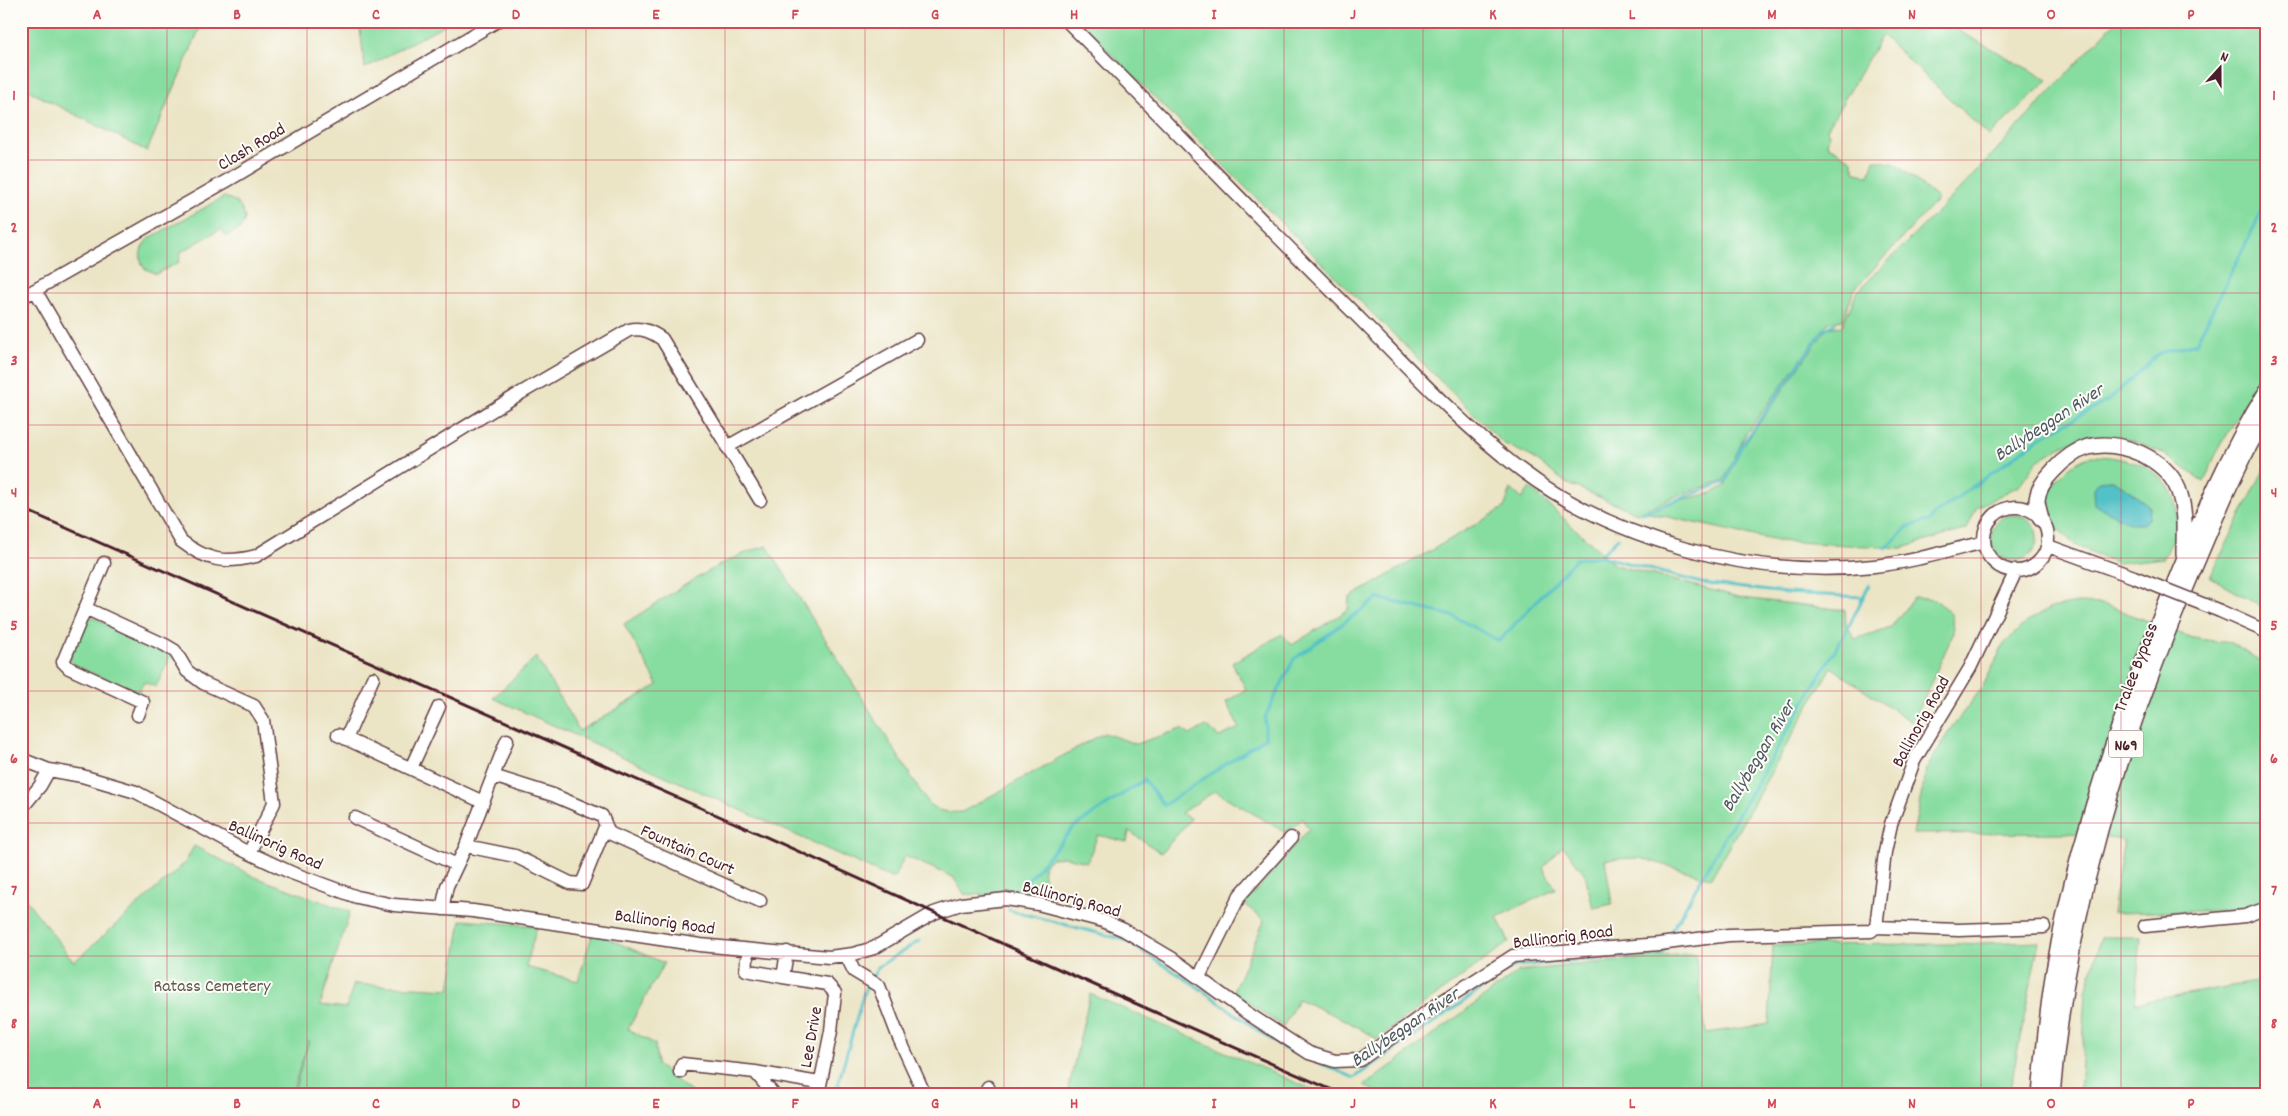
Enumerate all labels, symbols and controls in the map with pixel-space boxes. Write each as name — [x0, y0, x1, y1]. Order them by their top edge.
text: A — [93, 4, 102, 27]
text: B — [233, 4, 241, 27]
text: C — [372, 4, 380, 27]
text: D — [512, 4, 521, 27]
text: E — [652, 4, 660, 27]
text: F — [791, 4, 799, 27]
text: G — [931, 4, 939, 27]
text: H — [1070, 4, 1078, 27]
text: I — [1212, 4, 1218, 27]
text: J — [1350, 4, 1356, 27]
text: K — [1489, 4, 1497, 27]
text: L — [1629, 4, 1636, 27]
text: M — [1767, 4, 1777, 27]
text: N — [1908, 4, 1916, 27]
text: O — [2046, 4, 2056, 27]
text: P — [2187, 4, 2195, 27]
north arrow — [2196, 42, 2246, 92]
text: N — [2217, 47, 2231, 68]
text: 1 — [12, 85, 16, 108]
text: 1 — [2272, 85, 2276, 108]
street label: Clash Road — [214, 118, 291, 178]
text: 2 — [11, 217, 18, 240]
text: 2 — [2271, 217, 2278, 240]
text: 3 — [10, 350, 18, 373]
text: 3 — [2270, 350, 2278, 373]
water label: Ballybeggan River — [1990, 377, 2112, 470]
text: 4 — [11, 482, 17, 505]
text: 4 — [2271, 482, 2277, 505]
text: 5 — [10, 615, 18, 638]
text: 5 — [2270, 615, 2278, 638]
street label: Tralee Bypass — [2109, 619, 2166, 716]
street label: Ballinorig Road — [1887, 672, 1958, 772]
water label: Ballybeggan River — [1716, 694, 1805, 818]
road number: N69 — [2108, 731, 2144, 758]
text: 6 — [10, 748, 18, 771]
text: 6 — [2270, 748, 2278, 771]
street label: Ballinorig Road — [224, 814, 326, 878]
street label: Fountain Court — [636, 819, 738, 883]
street label: Ballinorig Road — [1019, 875, 1123, 926]
text: 7 — [11, 880, 17, 903]
text: 7 — [2271, 880, 2277, 903]
street label: Ballinorig Road — [613, 904, 716, 943]
street label: Ballinorig Road — [1512, 920, 1615, 957]
park label: Ratass Cemetery — [153, 975, 271, 1000]
water label: Ballybeggan River — [1346, 981, 1467, 1075]
street label: Lee Drive — [795, 1005, 830, 1070]
text: 8 — [11, 1013, 18, 1036]
text: 8 — [2271, 1013, 2278, 1036]
text: A — [93, 1093, 102, 1116]
text: B — [233, 1093, 241, 1116]
text: C — [372, 1093, 380, 1116]
text: D — [512, 1093, 521, 1116]
text: E — [652, 1093, 660, 1116]
text: F — [791, 1093, 799, 1116]
text: G — [931, 1093, 939, 1116]
text: H — [1070, 1093, 1078, 1116]
text: I — [1212, 1093, 1218, 1116]
text: J — [1350, 1093, 1356, 1116]
text: K — [1489, 1093, 1497, 1116]
text: L — [1629, 1093, 1636, 1116]
text: M — [1767, 1093, 1777, 1116]
text: N — [1908, 1093, 1916, 1116]
text: O — [2046, 1093, 2056, 1116]
text: P — [2187, 1093, 2195, 1116]

